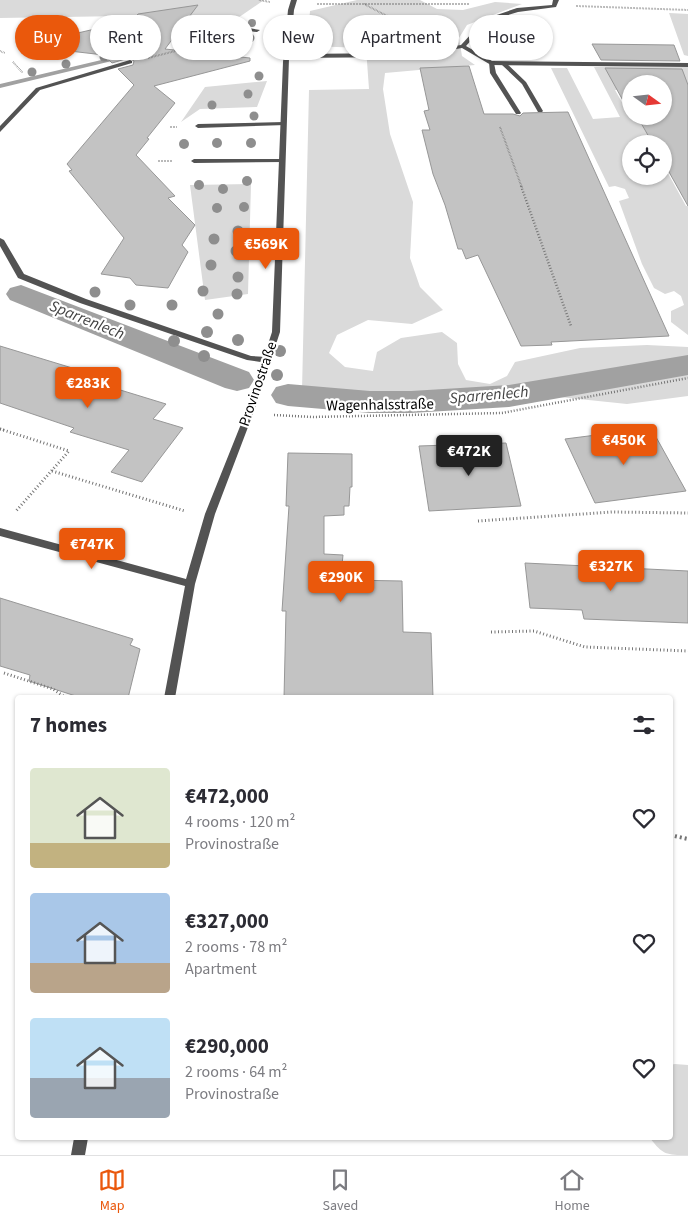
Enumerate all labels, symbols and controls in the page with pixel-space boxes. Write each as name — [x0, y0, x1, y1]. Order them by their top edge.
chip: Buy — [15, 15, 80, 60]
chip: Rent — [90, 15, 161, 60]
chip: Filters — [171, 15, 253, 60]
chip: New — [263, 15, 333, 60]
chip: Apartment — [343, 15, 459, 60]
chip: House — [469, 15, 553, 60]
north arrow — [622, 75, 672, 125]
map controls — [622, 75, 672, 185]
button: locate — [622, 135, 672, 185]
pin: €569K — [231, 228, 301, 270]
text: €569K — [244, 233, 288, 255]
water label: Sparrenlech — [46, 295, 128, 345]
street label: Provinostraße — [234, 339, 282, 429]
pin: €283K — [53, 366, 123, 409]
text: €283K — [66, 372, 110, 394]
water label: Sparrenlech — [449, 381, 529, 409]
street label: Wagenhalsstraße — [326, 394, 434, 416]
pin: €450K — [589, 424, 659, 466]
text: €450K — [602, 429, 646, 451]
pin: €472K — [434, 434, 504, 477]
text: €472K — [447, 440, 491, 462]
pin: €747K — [57, 528, 127, 570]
text: €747K — [70, 533, 114, 555]
pin: €327K — [576, 550, 646, 592]
text: €327K — [589, 555, 633, 577]
pin: €290K — [306, 560, 376, 603]
text: €290K — [319, 566, 363, 588]
text: 7 homes — [30, 710, 107, 740]
icon: filters — [630, 711, 658, 739]
text: €472,000 — [185, 781, 269, 811]
icon: home — [70, 788, 130, 848]
icon: heart — [630, 804, 658, 832]
text: 4 rooms · 120 m² — [185, 811, 295, 833]
text: Provinostraße — [185, 833, 279, 855]
text: €327,000 — [185, 906, 269, 936]
icon: home — [70, 913, 130, 973]
icon: heart — [630, 929, 658, 957]
text: 2 rooms · 78 m² — [185, 936, 287, 958]
text: Apartment — [185, 958, 257, 980]
text: €290,000 — [185, 1031, 269, 1061]
icon: home — [70, 1038, 130, 1098]
icon: heart — [630, 1054, 658, 1082]
text: 2 rooms · 64 m² — [185, 1061, 287, 1083]
text: Provinostraße — [185, 1083, 279, 1105]
tab: Map — [98, 1166, 126, 1216]
tab: Saved — [322, 1166, 358, 1216]
tab: Home — [555, 1166, 590, 1216]

